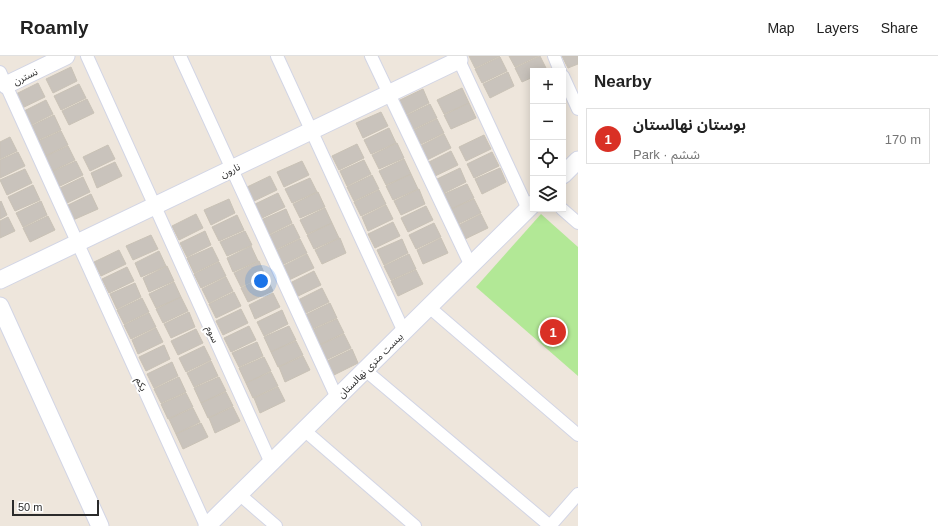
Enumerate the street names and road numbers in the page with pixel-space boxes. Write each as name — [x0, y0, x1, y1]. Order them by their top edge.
street label: نسترن — [11, 66, 40, 88]
street label: نارون — [219, 161, 243, 181]
street label: سوم — [201, 324, 221, 346]
street label: بیست متری نهالستان — [336, 330, 406, 401]
street label: یکم — [132, 376, 149, 394]

